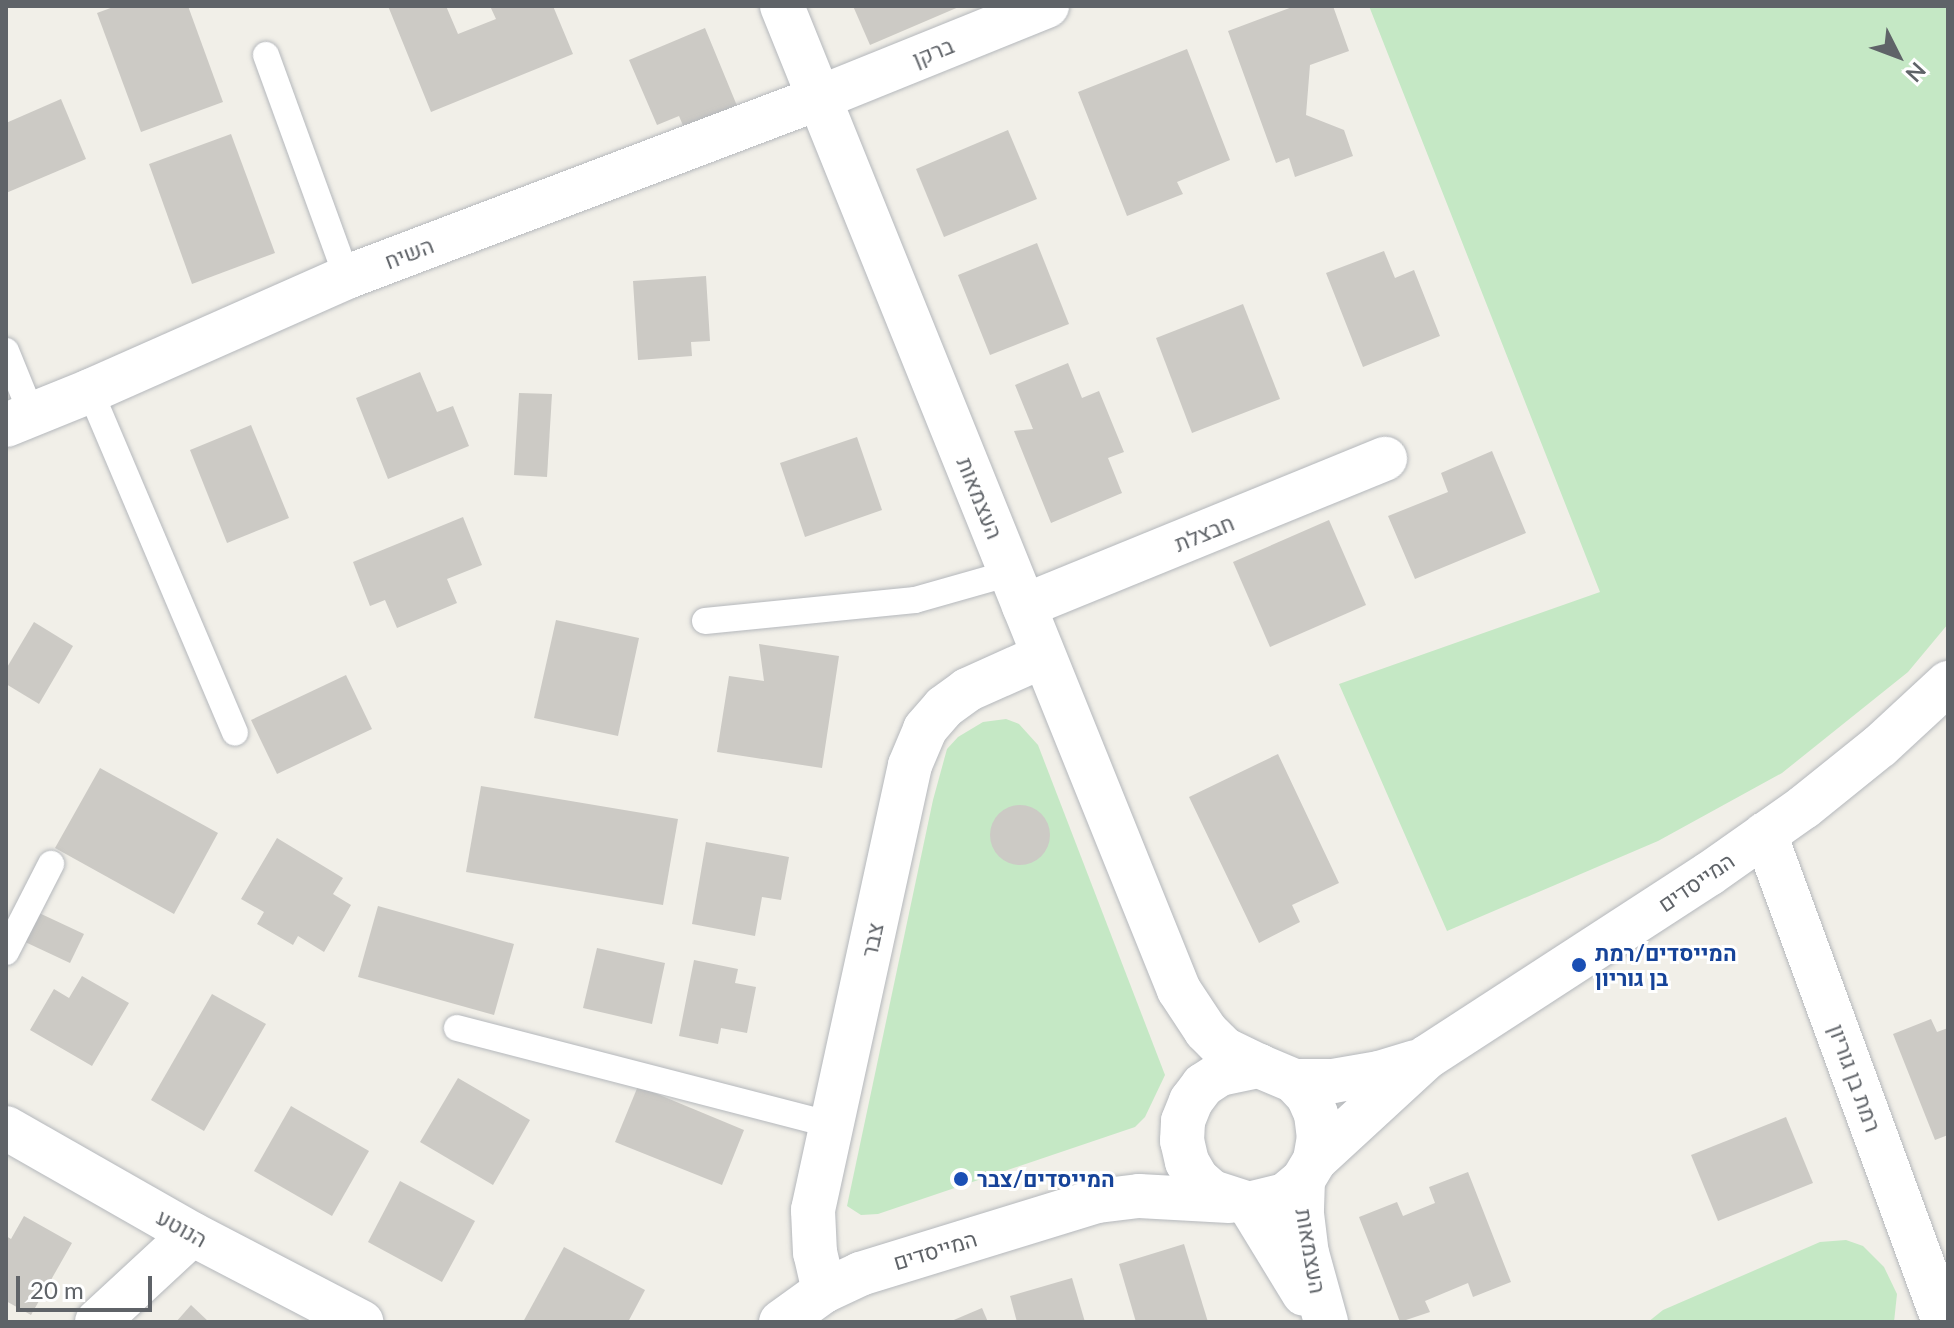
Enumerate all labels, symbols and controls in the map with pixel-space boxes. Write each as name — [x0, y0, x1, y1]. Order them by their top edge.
north arrow — [1858, 16, 1938, 96]
street label: ברקן — [908, 32, 958, 72]
text: N — [1901, 57, 1932, 88]
street label: השיח — [381, 232, 437, 274]
street label: העצמאות — [952, 453, 1008, 543]
street label: חבצלת — [1170, 509, 1238, 557]
street label: המייסדים — [1653, 847, 1739, 917]
street label: צבר — [856, 920, 888, 960]
place label: המייסדים/רמת בן גוריון — [1595, 939, 1737, 990]
marker: המייסדים/רמת בן גוריון — [1570, 956, 1588, 974]
street label: רמת בן גוריון — [1823, 1020, 1887, 1136]
place label: המייסדים/צבר — [977, 1166, 1115, 1192]
marker: המייסדים/צבר — [952, 1170, 970, 1188]
street label: הנוטע — [152, 1203, 212, 1253]
street label: העצמאות — [1291, 1206, 1331, 1296]
street label: המייסדים — [890, 1225, 980, 1275]
scale bar — [20, 1260, 156, 1310]
text: 20 m — [30, 1275, 84, 1304]

